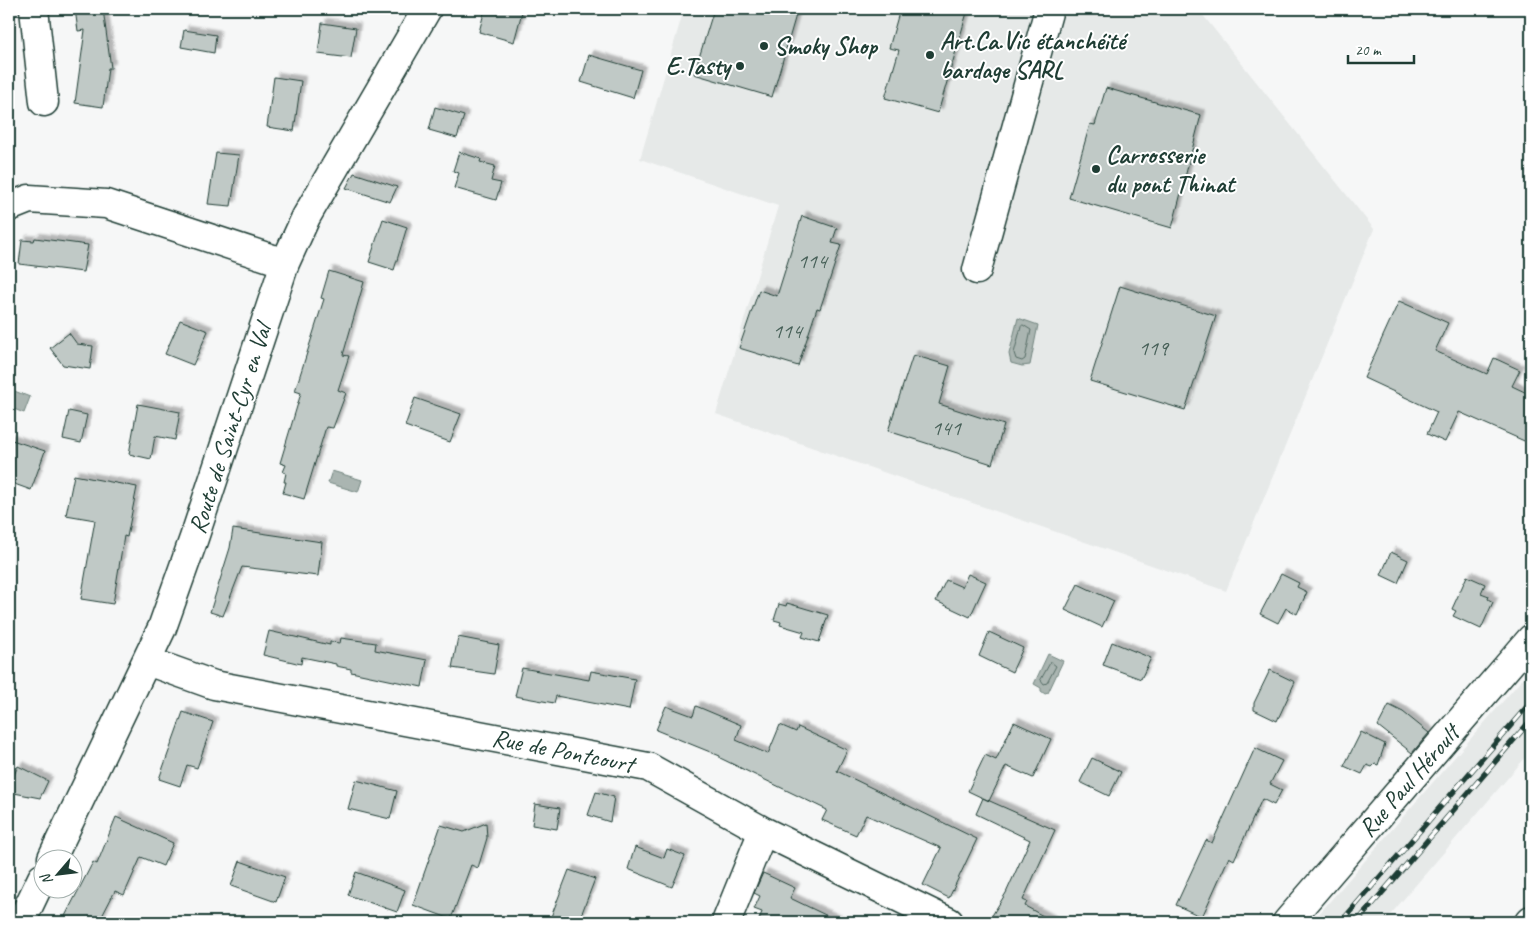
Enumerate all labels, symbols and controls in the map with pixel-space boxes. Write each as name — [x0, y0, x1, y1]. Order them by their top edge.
place label: Art.Ca.Vic étanchéité bardage SARL — [940, 25, 1129, 86]
place label: Smoky Shop — [774, 30, 879, 62]
scale bar — [1348, 32, 1414, 64]
marker: Smoky Shop — [758, 40, 770, 52]
text: 20 m — [1355, 41, 1382, 60]
marker: Art.Ca.Vic étanchéité bardage SARL — [924, 49, 936, 61]
place label: E.Tasty — [666, 50, 732, 82]
marker: E.Tasty — [734, 60, 746, 72]
place label: Carrosserie du pont Thinat — [1106, 139, 1237, 200]
marker: Carrosserie du pont Thinat — [1090, 163, 1102, 175]
house number: 114 — [797, 247, 829, 275]
street label: Route de Saint-Cyr en Val — [181, 316, 280, 538]
house number: 114 — [772, 317, 804, 345]
house number: 119 — [1138, 334, 1170, 362]
house number: 141 — [931, 414, 962, 442]
street label: Rue Paul Héroult — [1351, 715, 1469, 844]
street label: Rue de Pontcourt — [489, 722, 640, 781]
north arrow — [32, 848, 82, 898]
text: N — [36, 870, 57, 888]

